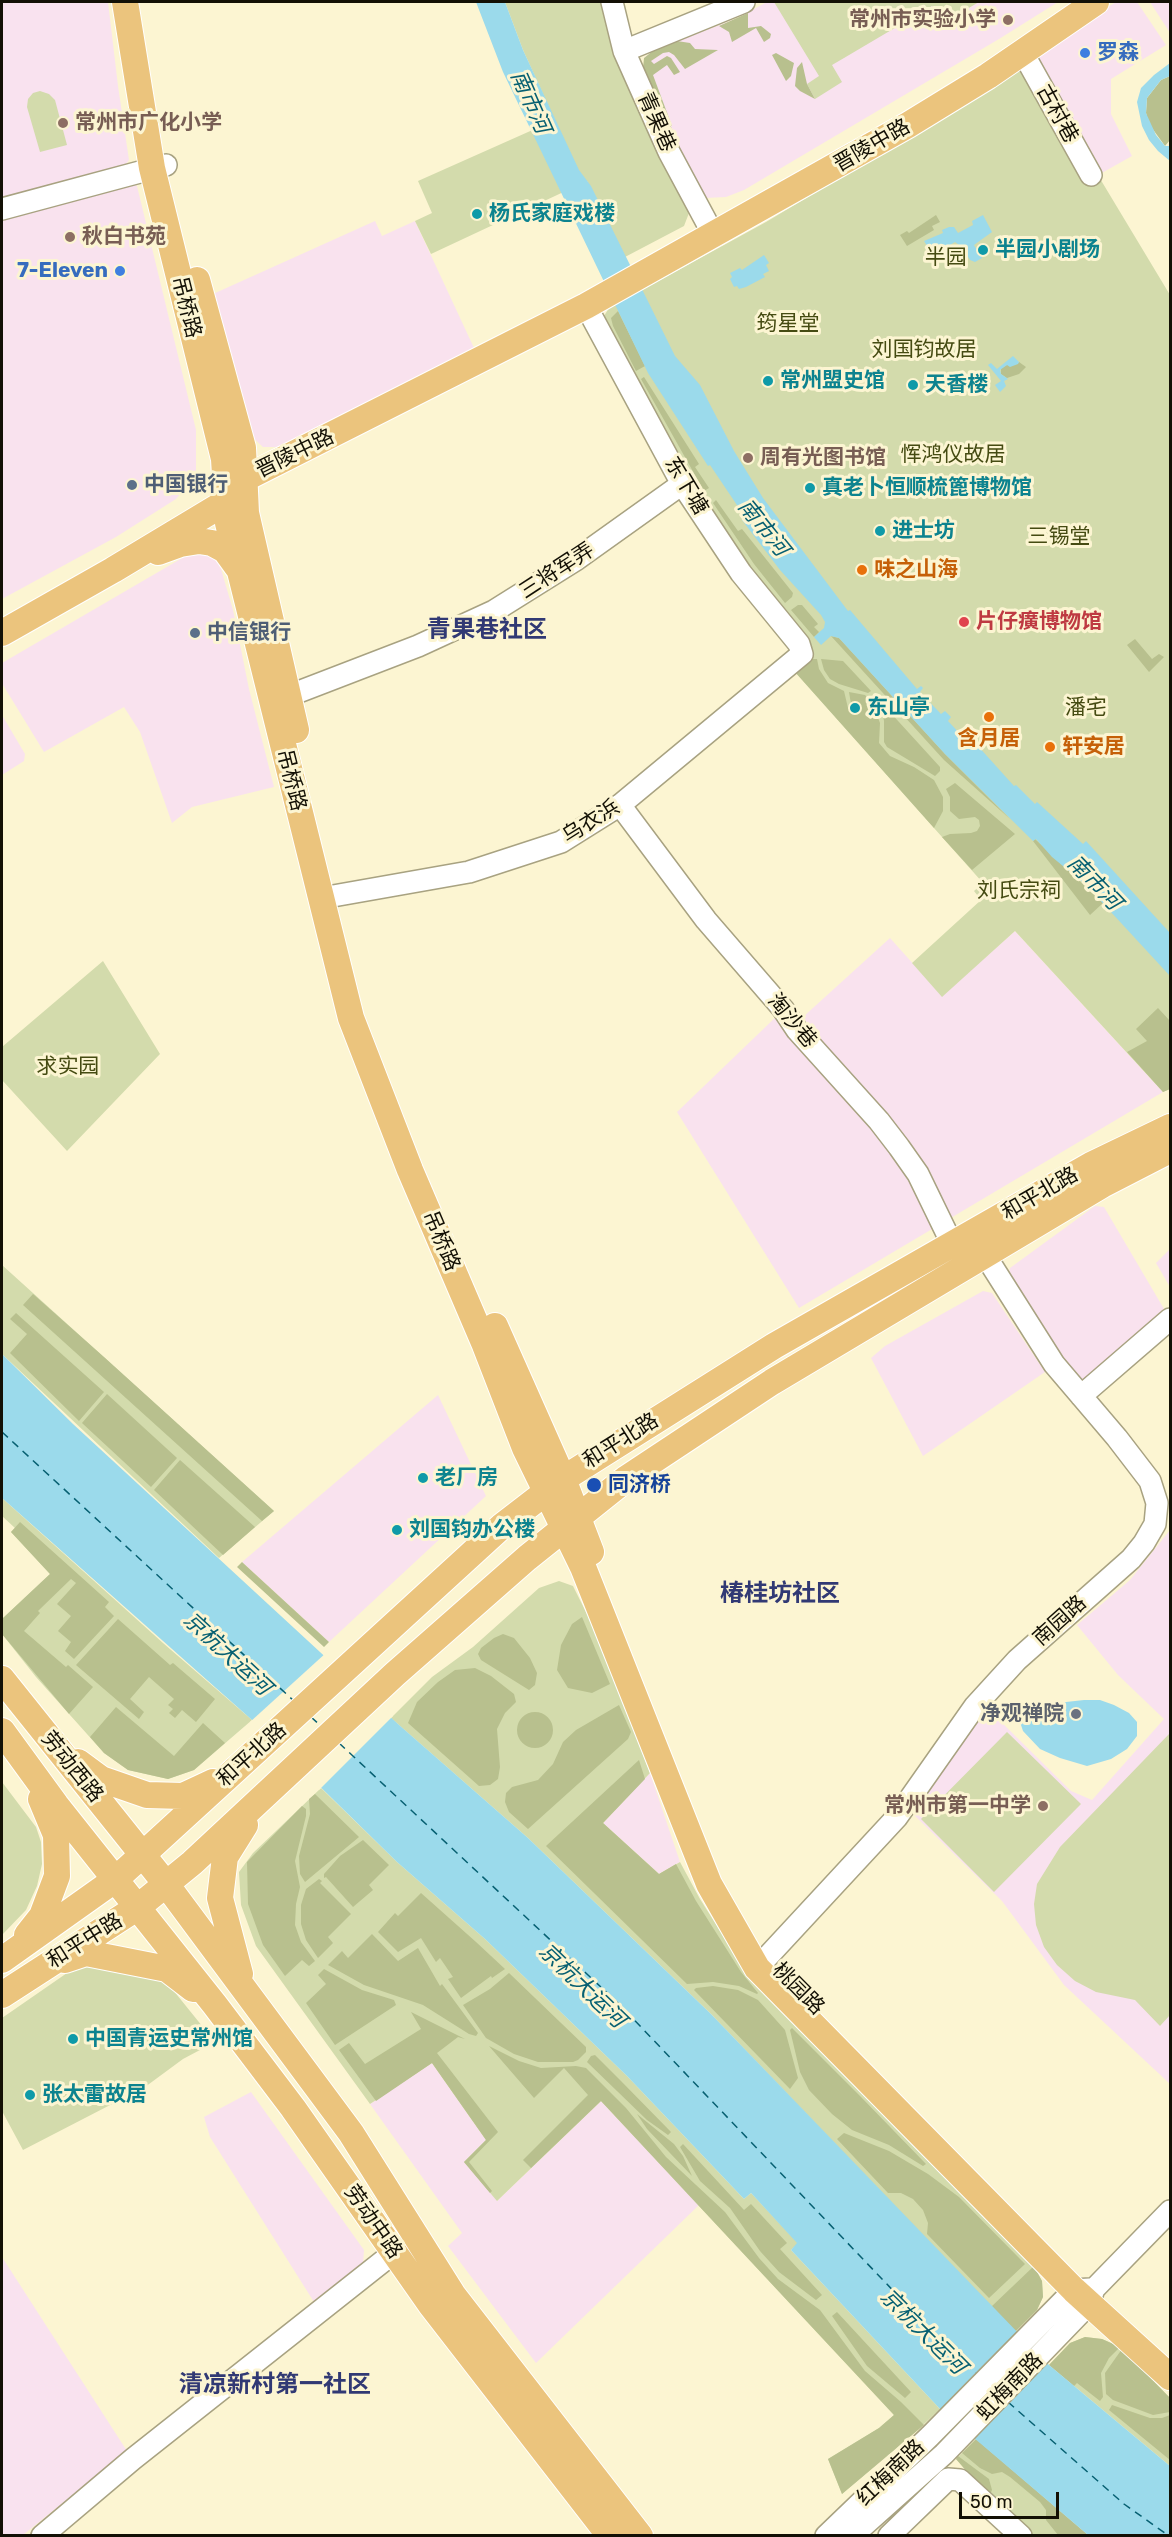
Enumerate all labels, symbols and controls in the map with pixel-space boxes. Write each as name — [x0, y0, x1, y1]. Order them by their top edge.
place label: 常州市实验小学 — [849, 7, 996, 33]
marker: 常州市实验小学 — [1001, 13, 1015, 27]
place label: 罗森 — [1097, 40, 1139, 66]
marker: 罗森 — [1078, 46, 1092, 60]
water label: 南市河 — [505, 66, 555, 138]
street label: 古村巷 — [1031, 80, 1083, 148]
street label: 青果巷 — [632, 88, 680, 156]
place label: 常州市广化小学 — [75, 110, 222, 136]
street label: 晋陵中路 — [829, 114, 915, 178]
marker: 常州市广化小学 — [56, 116, 70, 130]
place label: 杨氏家庭戏楼 — [489, 201, 615, 227]
marker: 杨氏家庭戏楼 — [470, 207, 484, 221]
place label: 秋白书苑 — [82, 224, 166, 250]
marker: 秋白书苑 — [63, 230, 77, 244]
place label: 半园小剧场 — [995, 237, 1100, 263]
marker: 半园小剧场 — [976, 243, 990, 257]
park label: 半园 — [925, 245, 967, 271]
place label: 7-Eleven — [17, 258, 108, 284]
marker: 7-Eleven — [113, 264, 127, 278]
street label: 吊桥路 — [166, 273, 206, 341]
park label: 筠星堂 — [757, 311, 819, 337]
park label: 刘国钧故居 — [872, 337, 976, 363]
place label: 常州盟史馆 — [780, 368, 885, 394]
place label: 天香楼 — [925, 372, 988, 398]
marker: 常州盟史馆 — [761, 374, 775, 388]
marker: 天香楼 — [906, 378, 920, 392]
street label: 晋陵中路 — [252, 424, 338, 484]
park label: 恽鸿仪故居 — [901, 442, 1005, 468]
place label: 周有光图书馆 — [760, 445, 886, 471]
marker: 周有光图书馆 — [741, 451, 755, 465]
street label: 东下塘 — [659, 453, 713, 519]
place label: 中国银行 — [144, 472, 228, 498]
place label: 真老卜恒顺梳篦博物馆 — [822, 475, 1032, 501]
marker: 中国银行 — [125, 478, 139, 492]
marker: 真老卜恒顺梳篦博物馆 — [803, 481, 817, 495]
water label: 南市河 — [732, 494, 794, 562]
place label: 进士坊 — [892, 518, 955, 544]
marker: 进士坊 — [873, 524, 887, 538]
park label: 三锡堂 — [1028, 524, 1090, 550]
street label: 三将军弄 — [515, 538, 599, 604]
place label: 味之山海 — [874, 557, 958, 583]
marker: 味之山海 — [855, 563, 869, 577]
place label: 片仔癀博物馆 — [976, 609, 1102, 635]
marker: 片仔癀博物馆 — [957, 615, 971, 629]
district label: 青果巷社区 — [427, 616, 547, 644]
place label: 中信银行 — [207, 620, 291, 646]
marker: 中信银行 — [188, 626, 202, 640]
place label: 东山亭 — [867, 695, 930, 721]
park label: 潘宅 — [1065, 695, 1107, 721]
marker: 东山亭 — [848, 701, 862, 715]
marker: 含月居 — [982, 710, 996, 724]
place label: 含月居 — [958, 726, 1020, 752]
place label: 轩安居 — [1062, 734, 1125, 760]
marker: 轩安居 — [1043, 740, 1057, 754]
street label: 吊桥路 — [271, 746, 311, 814]
street label: 乌衣浜 — [558, 795, 624, 849]
water label: 南市河 — [1062, 850, 1126, 916]
park label: 刘氏宗祠 — [977, 878, 1061, 904]
street label: 淘沙巷 — [762, 989, 822, 1053]
park label: 求实园 — [37, 1054, 99, 1080]
street label: 和平北路 — [997, 1162, 1083, 1226]
street label: 吊桥路 — [417, 1207, 465, 1275]
street label: 和平北路 — [579, 1408, 663, 1474]
place label: 老厂房 — [435, 1465, 498, 1491]
marker: 老厂房 — [416, 1471, 430, 1485]
place label: 同济桥 — [608, 1472, 671, 1498]
marker: 同济桥 — [585, 1476, 603, 1494]
place label: 刘国钧办公楼 — [409, 1517, 535, 1543]
marker: 刘国钧办公楼 — [390, 1523, 404, 1537]
district label: 椿桂坊社区 — [720, 1580, 840, 1608]
street label: 南园路 — [1028, 1591, 1092, 1651]
water label: 京杭大运河 — [178, 1607, 276, 1701]
place label: 净观禅院 — [980, 1701, 1064, 1727]
marker: 净观禅院 — [1069, 1707, 1083, 1721]
street label: 和平北路 — [212, 1718, 292, 1792]
street label: 劳动西路 — [36, 1726, 108, 1808]
place label: 常州市第一中学 — [884, 1793, 1031, 1819]
marker: 常州市第一中学 — [1036, 1799, 1050, 1813]
street label: 和平中路 — [43, 1908, 127, 1974]
water label: 京杭大运河 — [533, 1938, 631, 2034]
street label: 桃园路 — [767, 1958, 829, 2020]
place label: 中国青运史常州馆 — [85, 2026, 253, 2052]
marker: 中国青运史常州馆 — [66, 2032, 80, 2046]
place label: 张太雷故居 — [42, 2082, 147, 2108]
marker: 张太雷故居 — [23, 2088, 37, 2102]
street label: 劳动中路 — [339, 2180, 407, 2264]
water label: 京杭大运河 — [875, 2284, 971, 2380]
street label: 虹梅南路 — [972, 2348, 1048, 2426]
district label: 清凉新村第一社区 — [179, 2371, 371, 2399]
street label: 红梅南路 — [852, 2435, 930, 2511]
scale bar — [962, 2480, 1062, 2518]
text: 50 m — [970, 2491, 1013, 2513]

